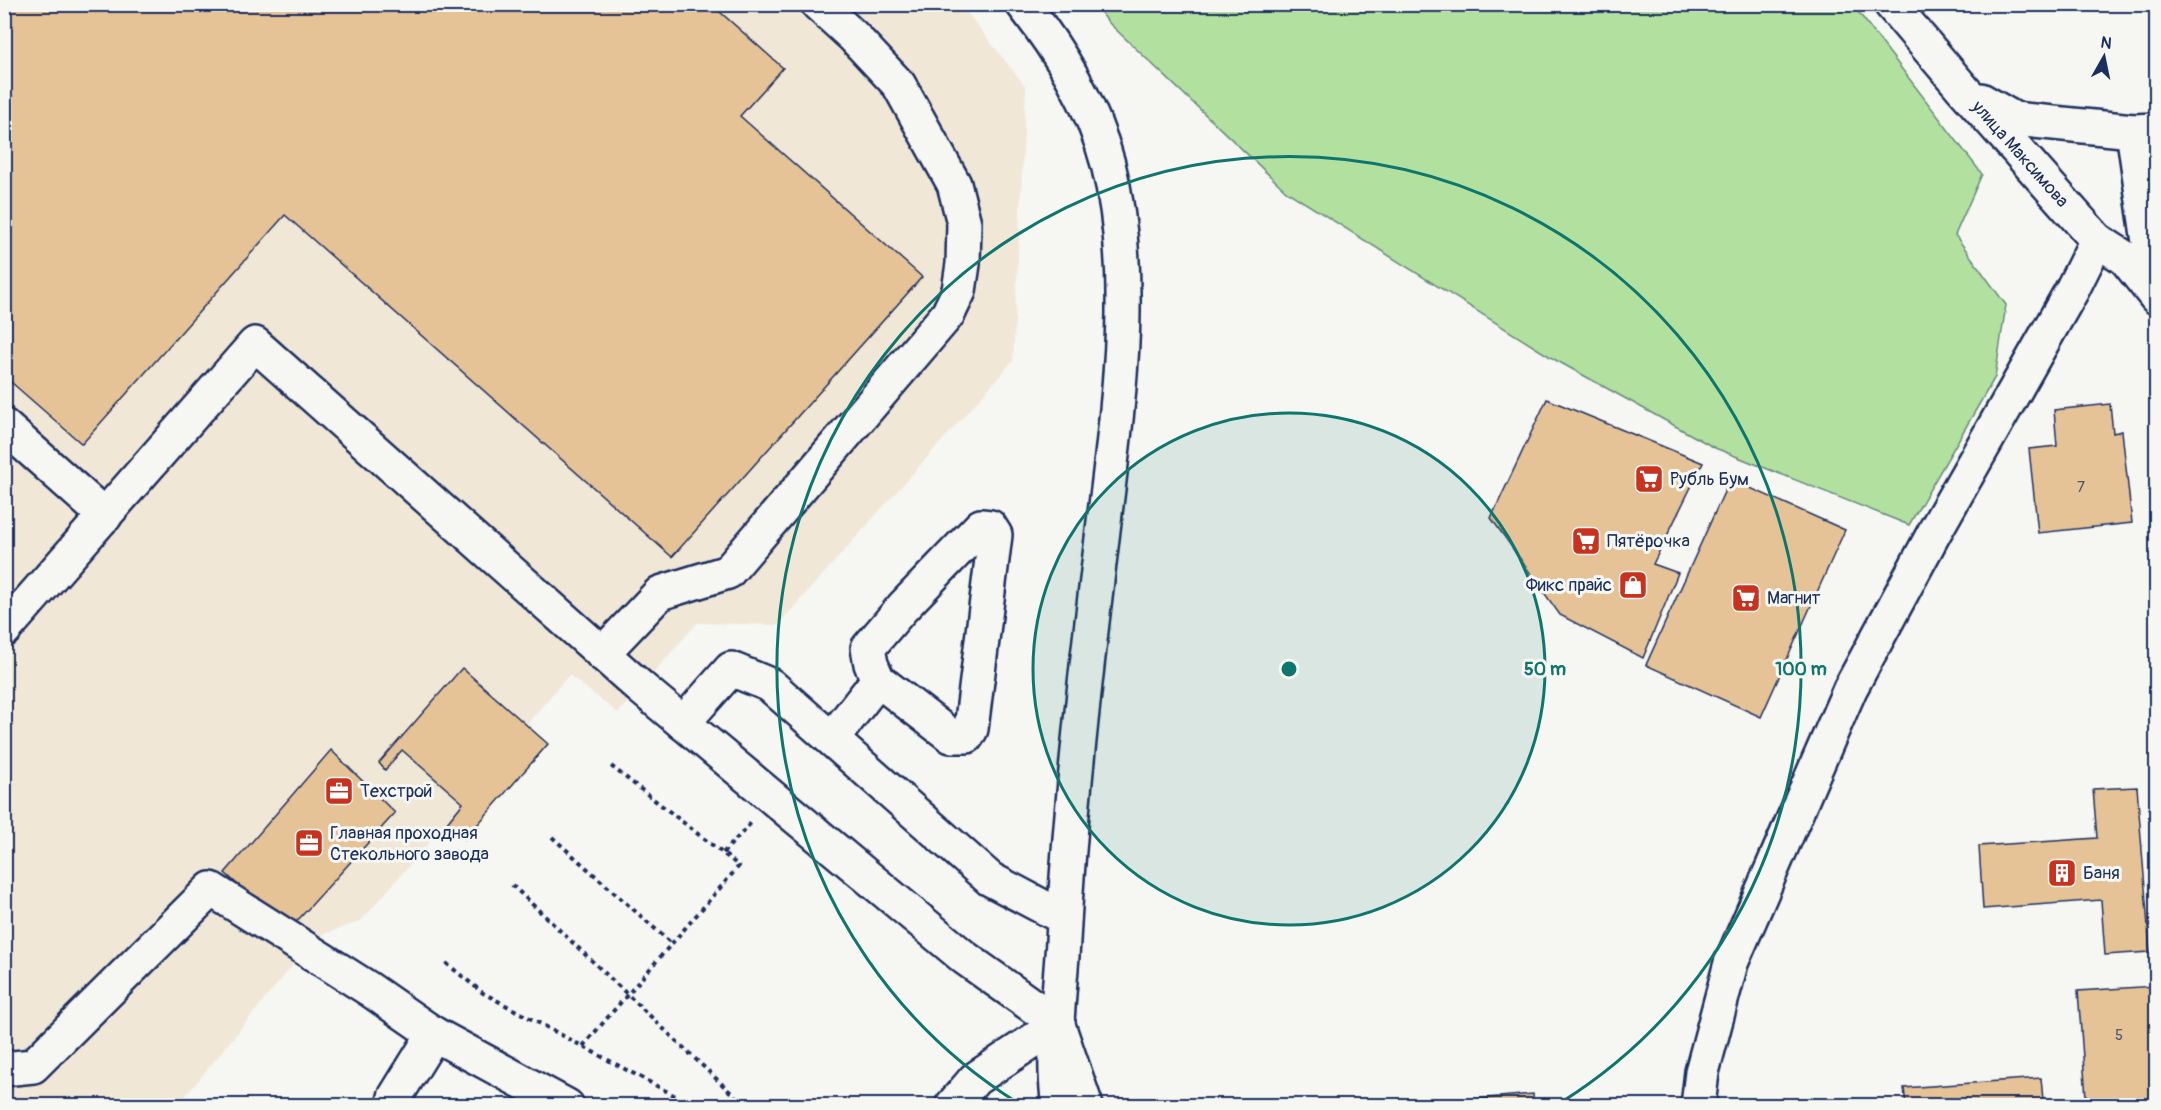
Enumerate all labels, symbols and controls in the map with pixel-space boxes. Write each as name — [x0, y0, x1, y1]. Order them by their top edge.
north arrow — [2074, 27, 2134, 87]
text: N — [2099, 32, 2113, 54]
street label: улица Максимова — [1966, 95, 2074, 212]
supermarket icon: Рубль Бум — [1633, 463, 1665, 495]
place label: Рубль Бум — [1670, 468, 1749, 491]
house number: 7 — [2077, 478, 2085, 497]
supermarket icon: Пятёрочка — [1570, 525, 1602, 557]
place label: Пятёрочка — [1607, 530, 1690, 553]
shop icon: Фикс прайс — [1617, 569, 1649, 601]
place label: Фикс прайс — [1526, 574, 1612, 597]
supermarket icon: Магнит — [1730, 582, 1762, 614]
place label: Магнит — [1767, 587, 1820, 610]
text: 50 m — [1524, 658, 1566, 681]
text: 100 m — [1775, 658, 1827, 681]
centre of rings — [1279, 659, 1299, 679]
office icon: Техстрой — [323, 775, 355, 807]
place label: Техстрой — [360, 780, 432, 803]
place label: Главная проходная Стекольного завода — [330, 822, 489, 866]
office icon: Главная проходная Стекольного завода — [293, 827, 325, 859]
building icon: Баня — [2046, 857, 2078, 889]
place label: Баня — [2083, 862, 2120, 885]
house number: 5 — [2115, 1026, 2123, 1045]

